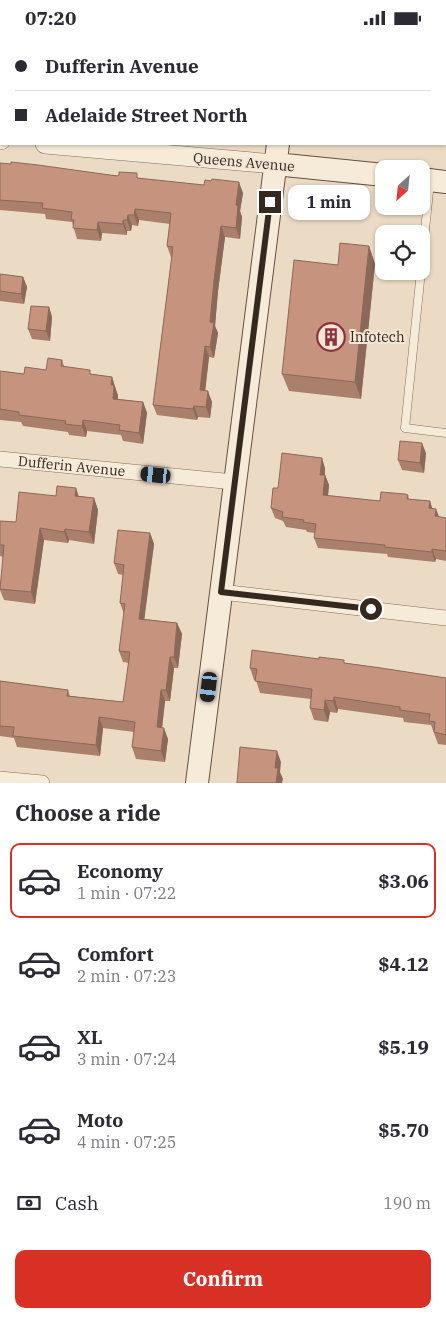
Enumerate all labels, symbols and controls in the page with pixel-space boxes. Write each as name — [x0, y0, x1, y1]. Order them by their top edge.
text: 07:20 — [25, 6, 76, 30]
text: Dufferin Avenue — [45, 54, 199, 78]
text: Adelaide Street North — [45, 103, 248, 127]
street label: Queens Avenue — [192, 149, 296, 175]
north arrow — [375, 160, 430, 215]
map controls — [375, 160, 430, 280]
callout: 1 min — [288, 185, 370, 219]
route end — [259, 191, 281, 213]
text: 1 min — [307, 192, 351, 212]
button: locate — [375, 225, 430, 280]
building icon: Infotech — [316, 322, 346, 352]
place label: Infotech — [350, 328, 405, 346]
street label: Dufferin Avenue — [17, 452, 126, 480]
car — [140, 466, 171, 484]
route start — [360, 598, 382, 620]
car — [199, 671, 218, 703]
text: Choose a ride — [15, 798, 161, 827]
icon: car — [17, 858, 62, 903]
text: Economy — [77, 859, 163, 883]
text: $3.06 — [378, 869, 429, 893]
text: 1 min · 07:22 — [77, 883, 176, 903]
icon: car — [17, 941, 62, 986]
text: Comfort — [77, 942, 154, 966]
text: $4.12 — [378, 952, 429, 976]
text: 2 min · 07:23 — [77, 966, 176, 986]
icon: car — [17, 1024, 62, 1069]
text: XL — [77, 1025, 103, 1049]
text: $5.19 — [378, 1035, 429, 1059]
text: 3 min · 07:24 — [77, 1049, 176, 1069]
icon: car — [17, 1107, 62, 1152]
text: Moto — [77, 1108, 123, 1132]
text: $5.70 — [378, 1118, 429, 1142]
text: 4 min · 07:25 — [77, 1132, 176, 1152]
icon: cash — [15, 1189, 43, 1217]
text: Cash — [55, 1191, 99, 1215]
text: 190 m — [383, 1193, 431, 1213]
button: Confirm — [15, 1250, 431, 1308]

